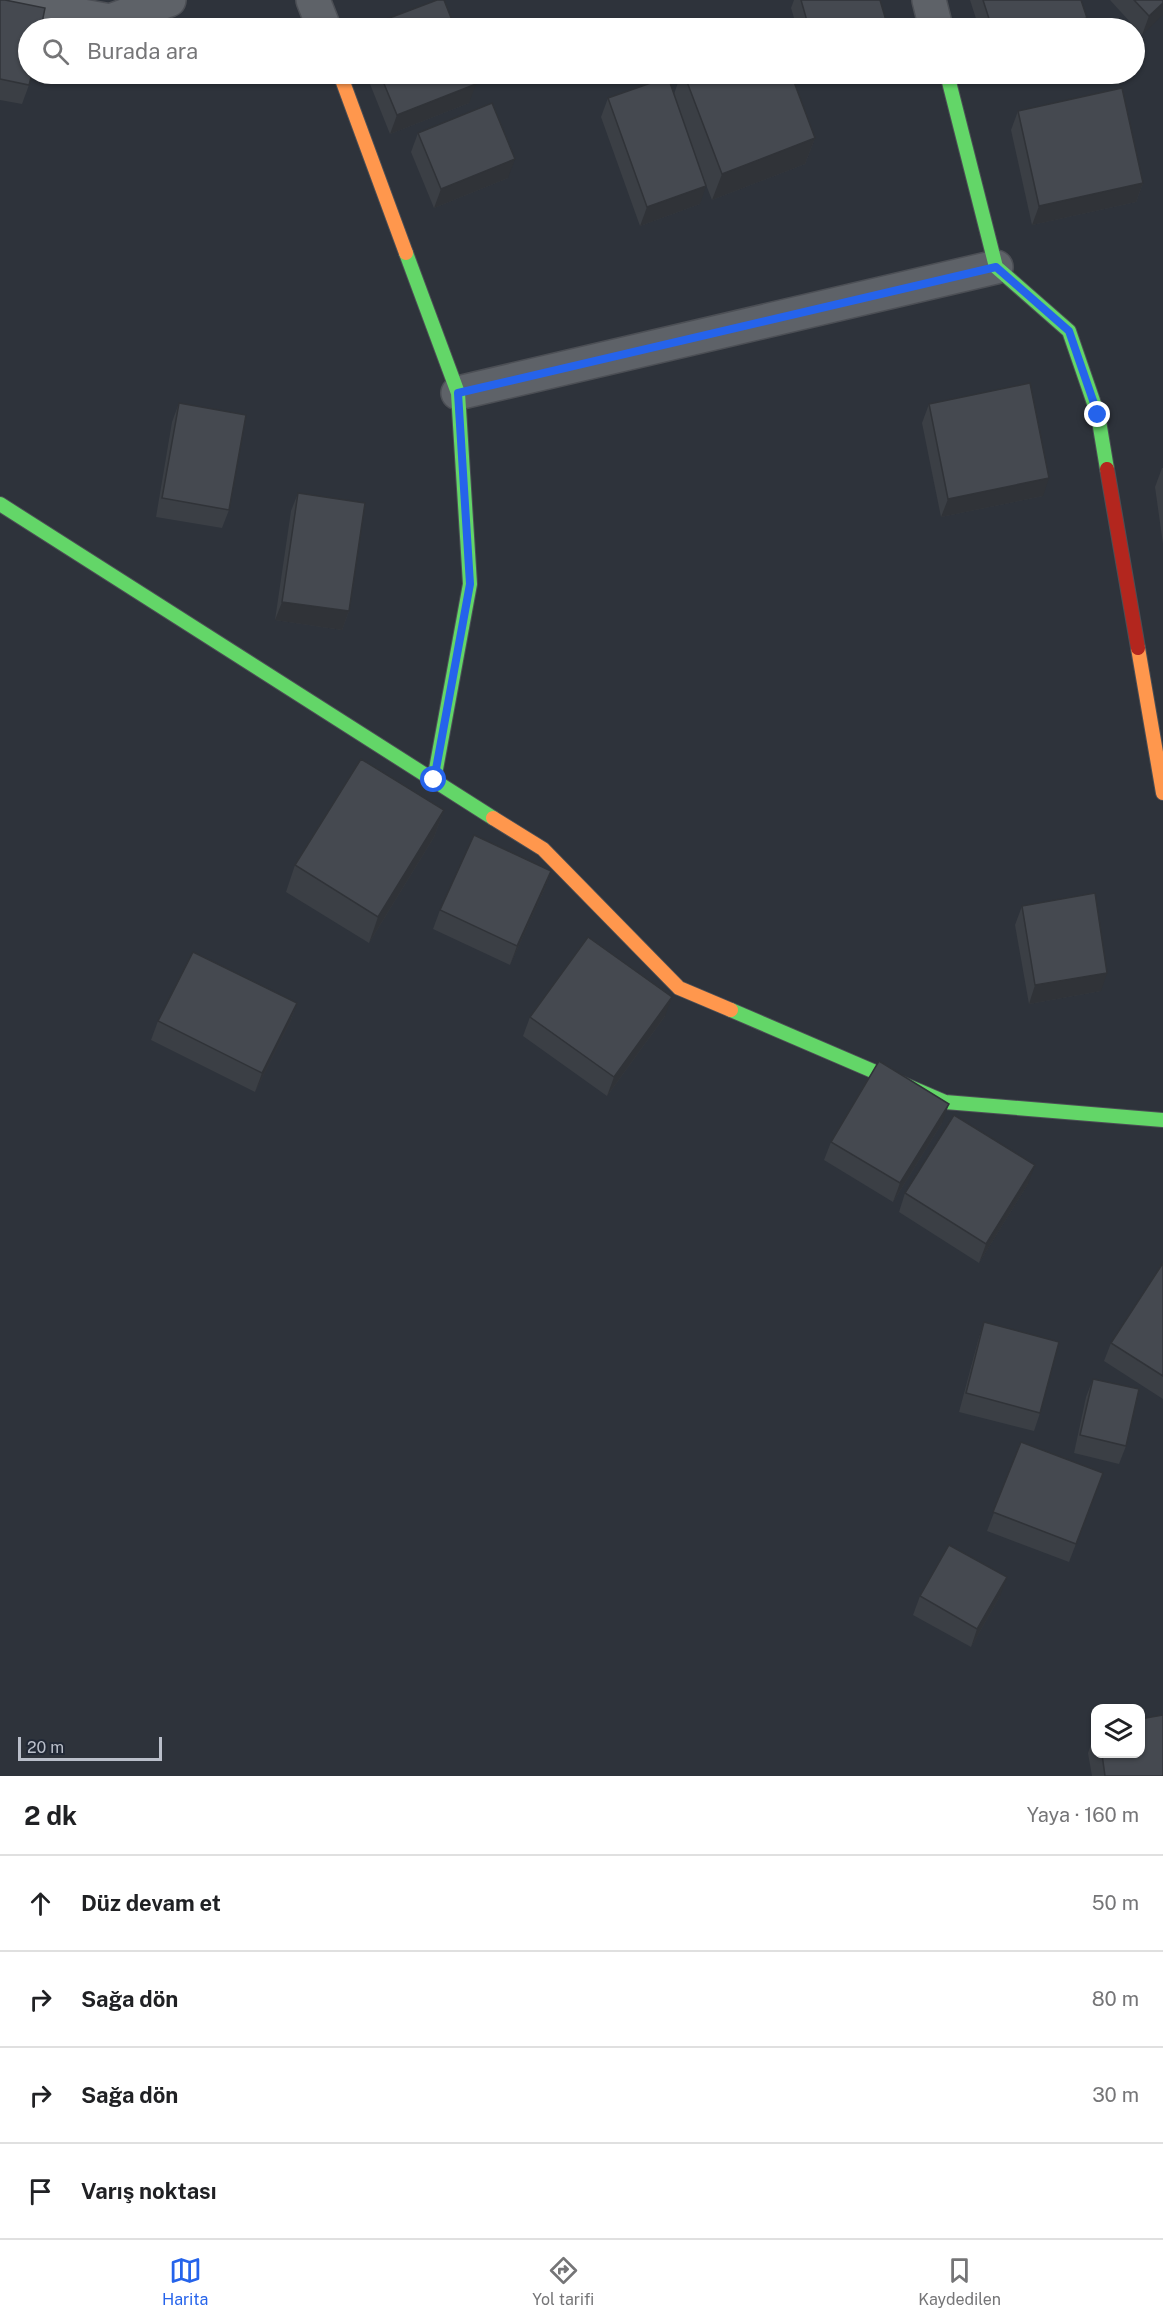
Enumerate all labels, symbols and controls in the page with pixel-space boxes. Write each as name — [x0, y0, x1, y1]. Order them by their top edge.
search box — [18, 18, 1145, 84]
icon: search — [39, 35, 72, 68]
text: Burada ara — [87, 38, 198, 64]
route end — [1084, 401, 1110, 427]
route start — [420, 766, 446, 792]
map controls — [1091, 1704, 1145, 1758]
button: layers — [1091, 1704, 1145, 1758]
scale bar — [18, 1734, 162, 1762]
text: 20 m — [27, 1738, 64, 1757]
text: 2 dk — [24, 1800, 77, 1831]
text: Yaya · 160 m — [1027, 1803, 1139, 1827]
icon: ahead — [24, 1887, 57, 1920]
text: Düz devam et — [81, 1890, 221, 1916]
text: 50 m — [1092, 1891, 1139, 1915]
icon: right — [24, 1983, 57, 2016]
text: Sağa dön — [81, 1986, 178, 2012]
text: 80 m — [1092, 1987, 1139, 2011]
icon: right — [24, 2079, 57, 2112]
text: Sağa dön — [81, 2082, 178, 2108]
text: 30 m — [1092, 2083, 1139, 2107]
icon: arrive — [24, 2175, 57, 2208]
text: Varış noktası — [81, 2178, 216, 2204]
tab: Harita — [162, 2254, 208, 2309]
tab: Yol tarifi — [532, 2254, 594, 2309]
tab: Kaydedilen — [918, 2254, 1001, 2309]

